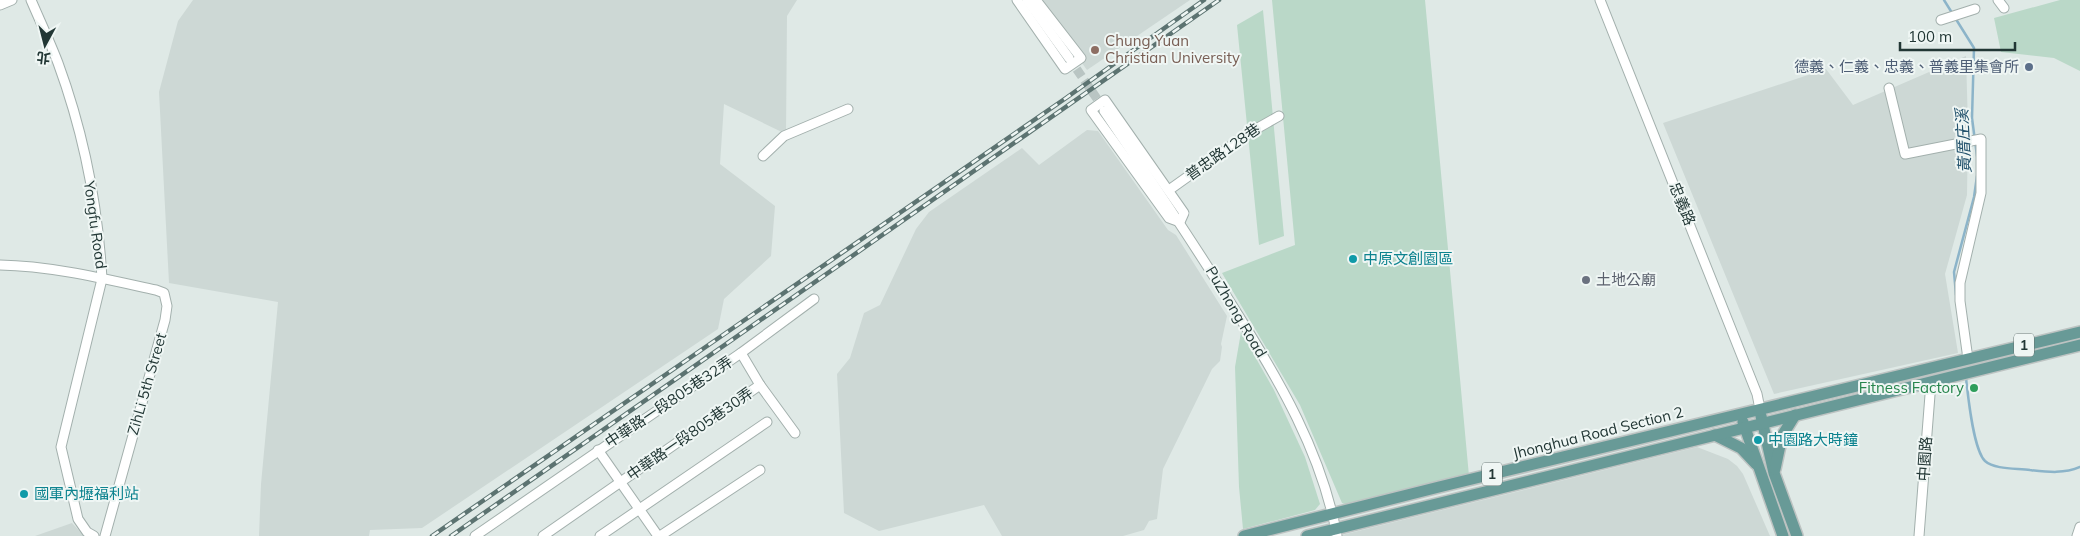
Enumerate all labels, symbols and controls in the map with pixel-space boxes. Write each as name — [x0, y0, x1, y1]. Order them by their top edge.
north arrow — [20, 20, 70, 70]
scale bar — [1900, 20, 2015, 52]
text: 100 m — [1908, 27, 1952, 46]
place label: Chung Yuan Christian University — [1105, 31, 1240, 67]
marker: Chung Yuan Christian University — [1089, 44, 1101, 56]
text: 北 — [35, 48, 51, 68]
place label: 德義、仁義、忠義、普義里集會所 — [1794, 57, 2019, 76]
marker: 德義、仁義、忠義、普義里集會所 — [2023, 61, 2035, 73]
water label: 黃厝庄溪 — [1951, 107, 1975, 173]
street label: 普忠路128巷 — [1182, 119, 1264, 184]
street label: Yongfu Road — [80, 179, 111, 270]
street label: 忠義路 — [1665, 179, 1700, 228]
place label: 中原文創園區 — [1363, 249, 1453, 268]
marker: 中原文創園區 — [1347, 253, 1359, 265]
street label: PuZhong Road — [1202, 263, 1271, 361]
place label: 土地公廟 — [1596, 270, 1656, 289]
marker: 土地公廟 — [1580, 274, 1592, 286]
street label: ZihLi 5th Street — [123, 331, 170, 437]
road number: 1 — [2014, 334, 2034, 356]
street label: 中華路一段805巷32弄 — [601, 352, 736, 451]
place label: Fitness Factory — [1859, 378, 1964, 397]
marker: Fitness Factory — [1968, 382, 1980, 394]
street label: 中華路一段805巷30弄 — [623, 383, 757, 484]
street label: Jhonghua Road Section 2 — [1511, 402, 1685, 463]
place label: 中園路大時鐘 — [1768, 430, 1858, 449]
marker: 中園路大時鐘 — [1752, 434, 1764, 446]
street label: 中園路 — [1913, 436, 1936, 482]
road number: 1 — [1482, 462, 1502, 486]
place label: 國軍內壢福利站 — [34, 484, 139, 503]
marker: 國軍內壢福利站 — [18, 488, 30, 500]

